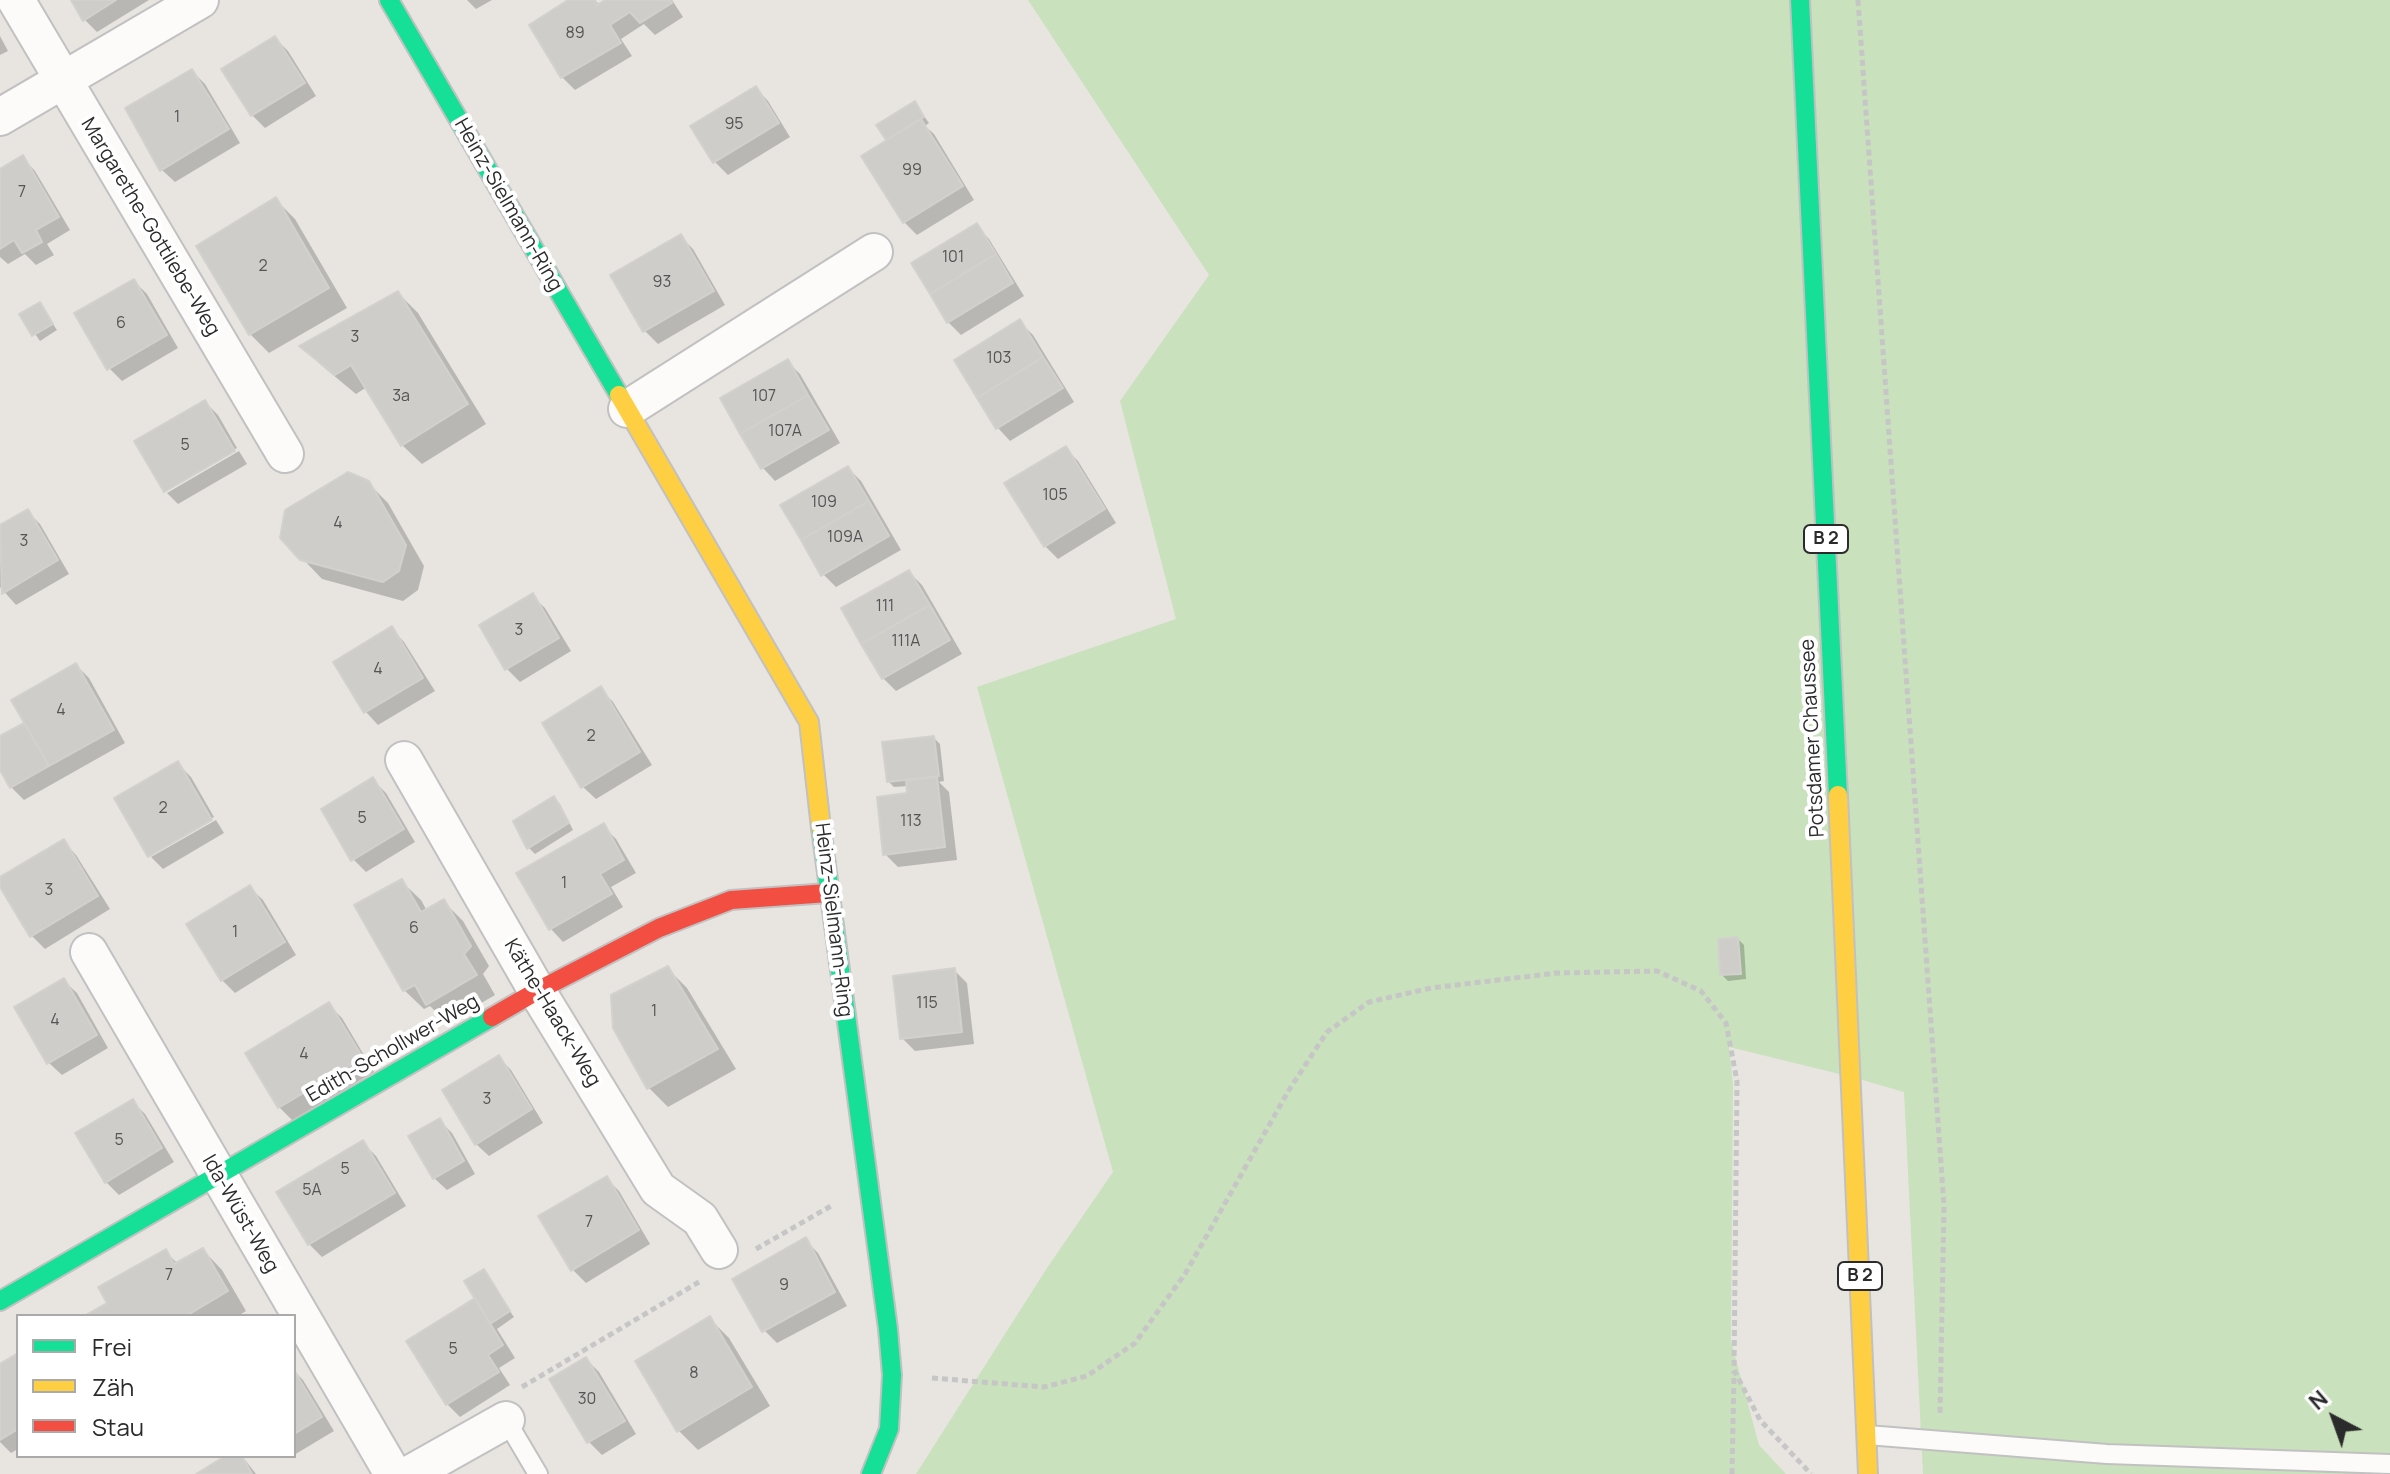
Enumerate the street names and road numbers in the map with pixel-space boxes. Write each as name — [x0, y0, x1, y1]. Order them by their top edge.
street label: Margarethe-Gottliebe-Weg — [75, 114, 225, 340]
street label: Heinz-Sielmann-Ring — [449, 114, 567, 296]
road number: B 2 — [1804, 525, 1848, 553]
street label: Potsdamer Chaussee — [1796, 638, 1830, 838]
street label: Heinz-Sielmann-Ring — [809, 822, 857, 1018]
street label: Käthe-Haack-Weg — [499, 935, 605, 1091]
street label: Edith-Schollwer-Weg — [303, 990, 483, 1108]
street label: Ida-Wüst-Weg — [197, 1151, 283, 1277]
road number: B 2 — [1838, 1262, 1882, 1290]

